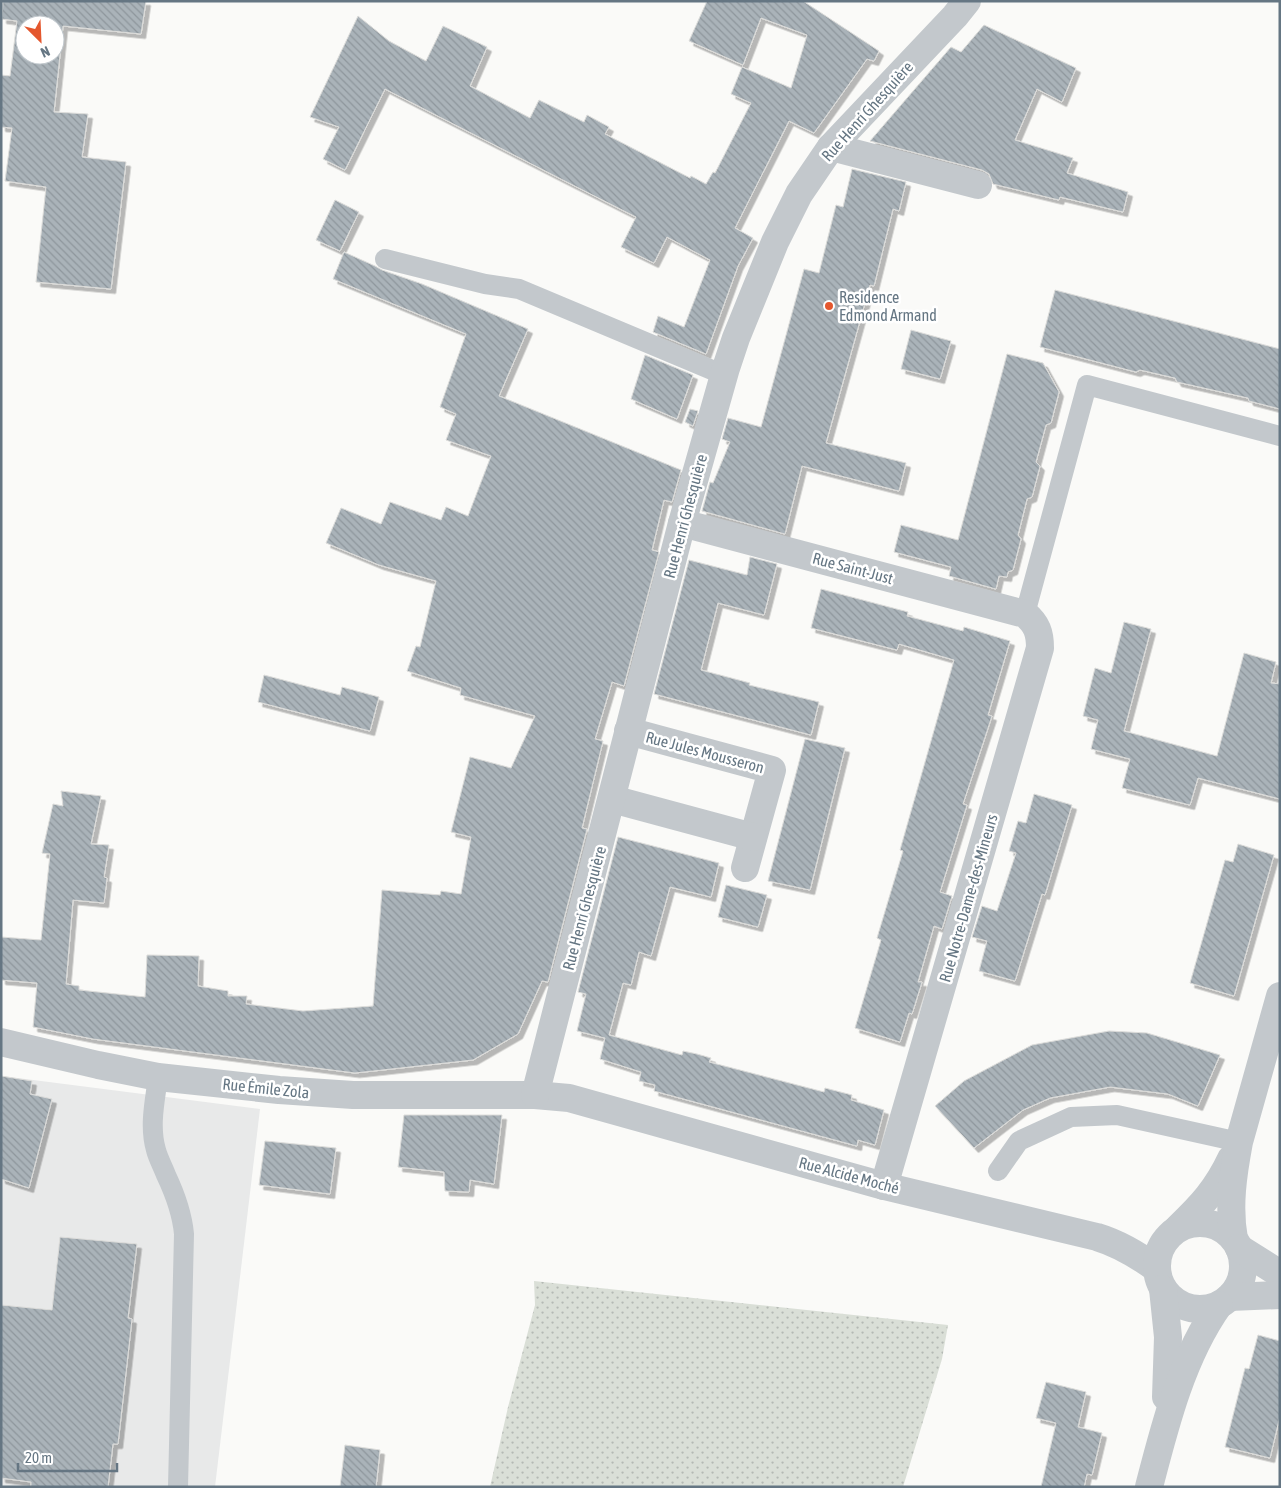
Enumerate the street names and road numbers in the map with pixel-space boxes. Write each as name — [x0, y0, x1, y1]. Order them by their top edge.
street label: Rue Henri Ghesquière — [818, 58, 917, 165]
street label: Rue Henri Ghesquière — [660, 452, 711, 580]
street label: Rue Saint-Just — [811, 549, 896, 587]
street label: Rue Jules Mousseron — [644, 728, 766, 776]
street label: Rue Notre-Dame-des-Mineurs — [935, 812, 1001, 984]
street label: Rue Henri Ghesquière — [559, 844, 610, 972]
street label: Rue Émile Zola — [222, 1074, 310, 1102]
street label: Rue Alcide Moché — [797, 1153, 901, 1197]

